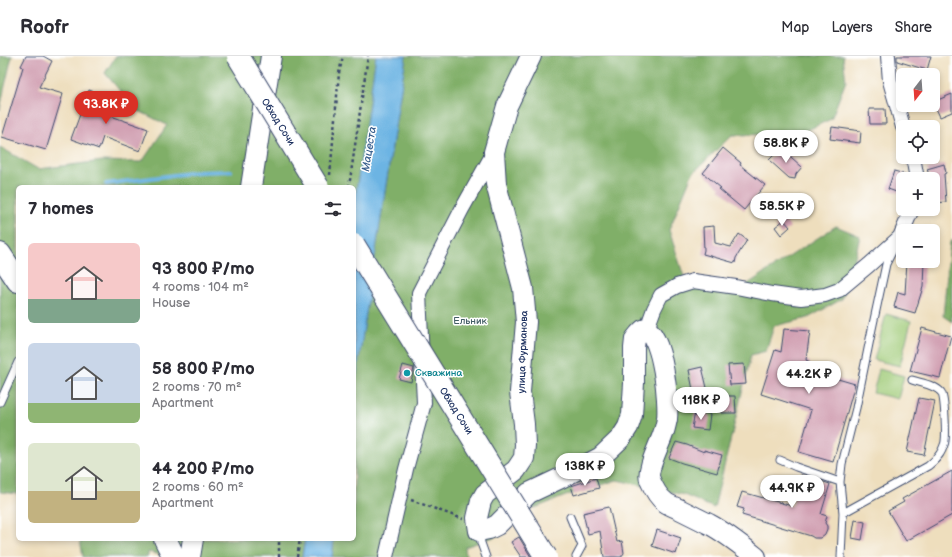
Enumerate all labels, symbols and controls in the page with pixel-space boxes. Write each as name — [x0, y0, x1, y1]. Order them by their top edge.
text: Roofr — [20, 16, 69, 39]
text: Map — [781, 19, 809, 36]
text: Layers — [831, 19, 873, 36]
text: Share — [895, 19, 932, 36]
north arrow — [896, 68, 940, 112]
map controls — [896, 68, 940, 268]
pin: 93.8K ₽ — [69, 91, 143, 125]
text: 93.8K ₽ — [83, 96, 129, 112]
street label: Обход Сочи — [259, 96, 297, 148]
button: locate — [896, 120, 940, 164]
water label: Мацеста — [359, 125, 379, 172]
pin: 58.8K ₽ — [749, 130, 823, 164]
text: 58.8K ₽ — [763, 135, 809, 151]
button: + — [896, 172, 940, 216]
pin: 58.5K ₽ — [745, 193, 819, 227]
icon: filters — [322, 198, 344, 220]
text: 58.5K ₽ — [759, 198, 805, 214]
text: 7 homes — [28, 199, 94, 219]
button: − — [896, 224, 940, 268]
icon: home — [60, 259, 108, 307]
text: 93 800 ₽/mo — [152, 259, 255, 279]
text: 4 rooms · 104 m² — [152, 279, 249, 295]
text: House — [152, 295, 190, 311]
street label: улица Фурманова — [516, 310, 530, 394]
park label: Ельник — [453, 315, 488, 327]
icon: home — [60, 359, 108, 407]
text: 58 800 ₽/mo — [152, 359, 255, 379]
pin: 44.2K ₽ — [772, 361, 846, 395]
text: 44.2K ₽ — [786, 366, 832, 382]
place label: Скважина — [415, 367, 462, 379]
marker: Скважина — [402, 368, 412, 378]
text: 2 rooms · 70 m² — [152, 379, 242, 395]
street label: Обход Сочи — [437, 385, 475, 437]
pin: 118K ₽ — [668, 387, 734, 421]
text: 118K ₽ — [682, 392, 720, 408]
text: Apartment — [152, 395, 213, 411]
pin: 138K ₽ — [552, 453, 618, 487]
text: 138K ₽ — [565, 458, 605, 474]
icon: home — [60, 459, 108, 507]
text: 44 200 ₽/mo — [152, 459, 254, 479]
pin: 44.9K ₽ — [755, 475, 829, 509]
text: 2 rooms · 60 m² — [152, 479, 244, 495]
text: 44.9K ₽ — [769, 480, 815, 496]
text: Apartment — [152, 495, 213, 511]

